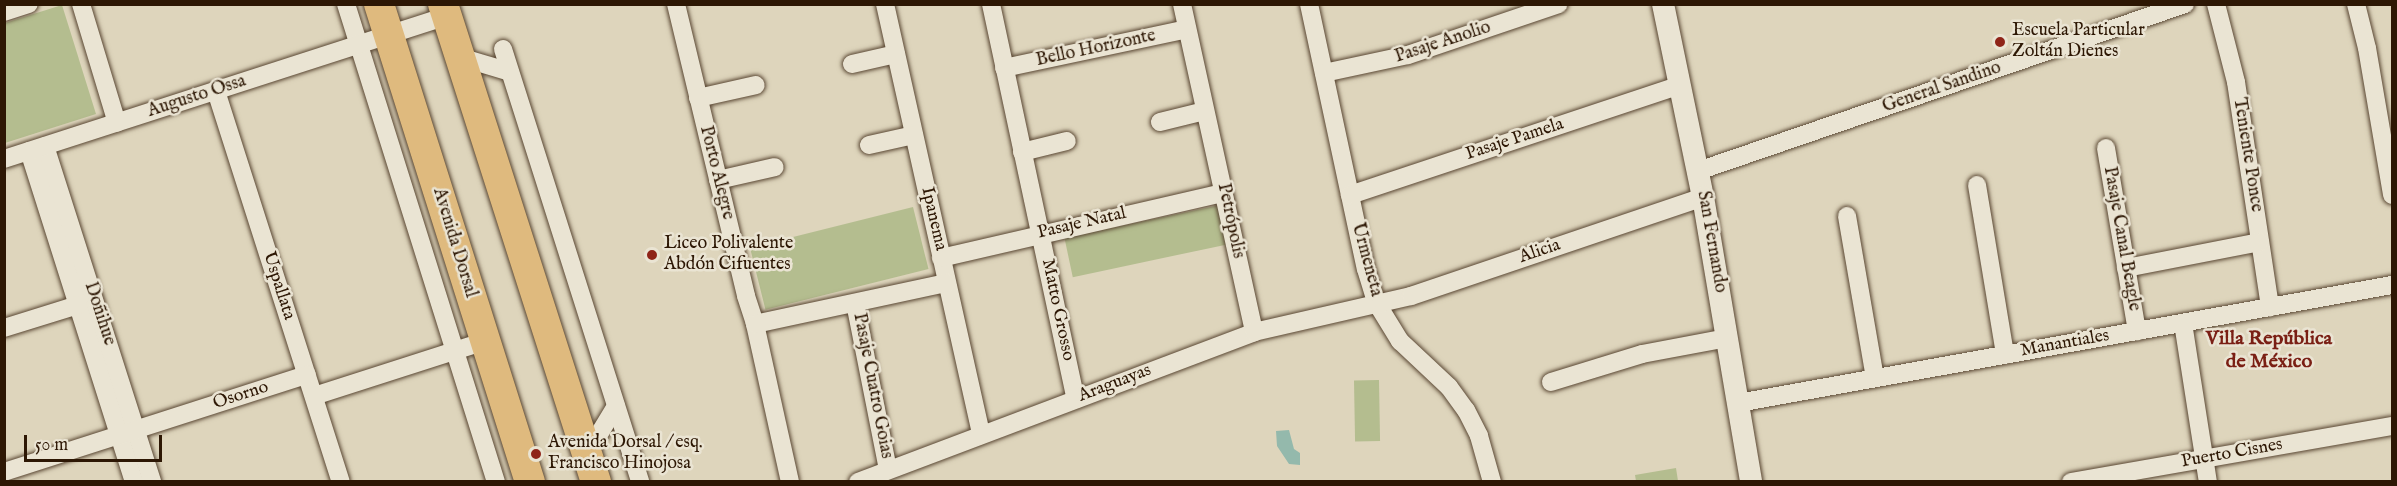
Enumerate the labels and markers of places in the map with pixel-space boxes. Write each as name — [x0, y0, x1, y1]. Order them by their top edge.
place label: Escuela Particular Zoltán Dienes — [2012, 21, 2145, 63]
marker: Escuela Particular Zoltán Dienes — [1993, 35, 2007, 49]
place label: Liceo Polivalente Abdón Cifuentes — [664, 234, 793, 276]
marker: Liceo Polivalente Abdón Cifuentes — [645, 248, 659, 262]
place label: Avenida Dorsal / esq. Francisco Hinojosa — [548, 433, 703, 476]
marker: Avenida Dorsal / esq. Francisco Hinojosa — [529, 447, 543, 461]

